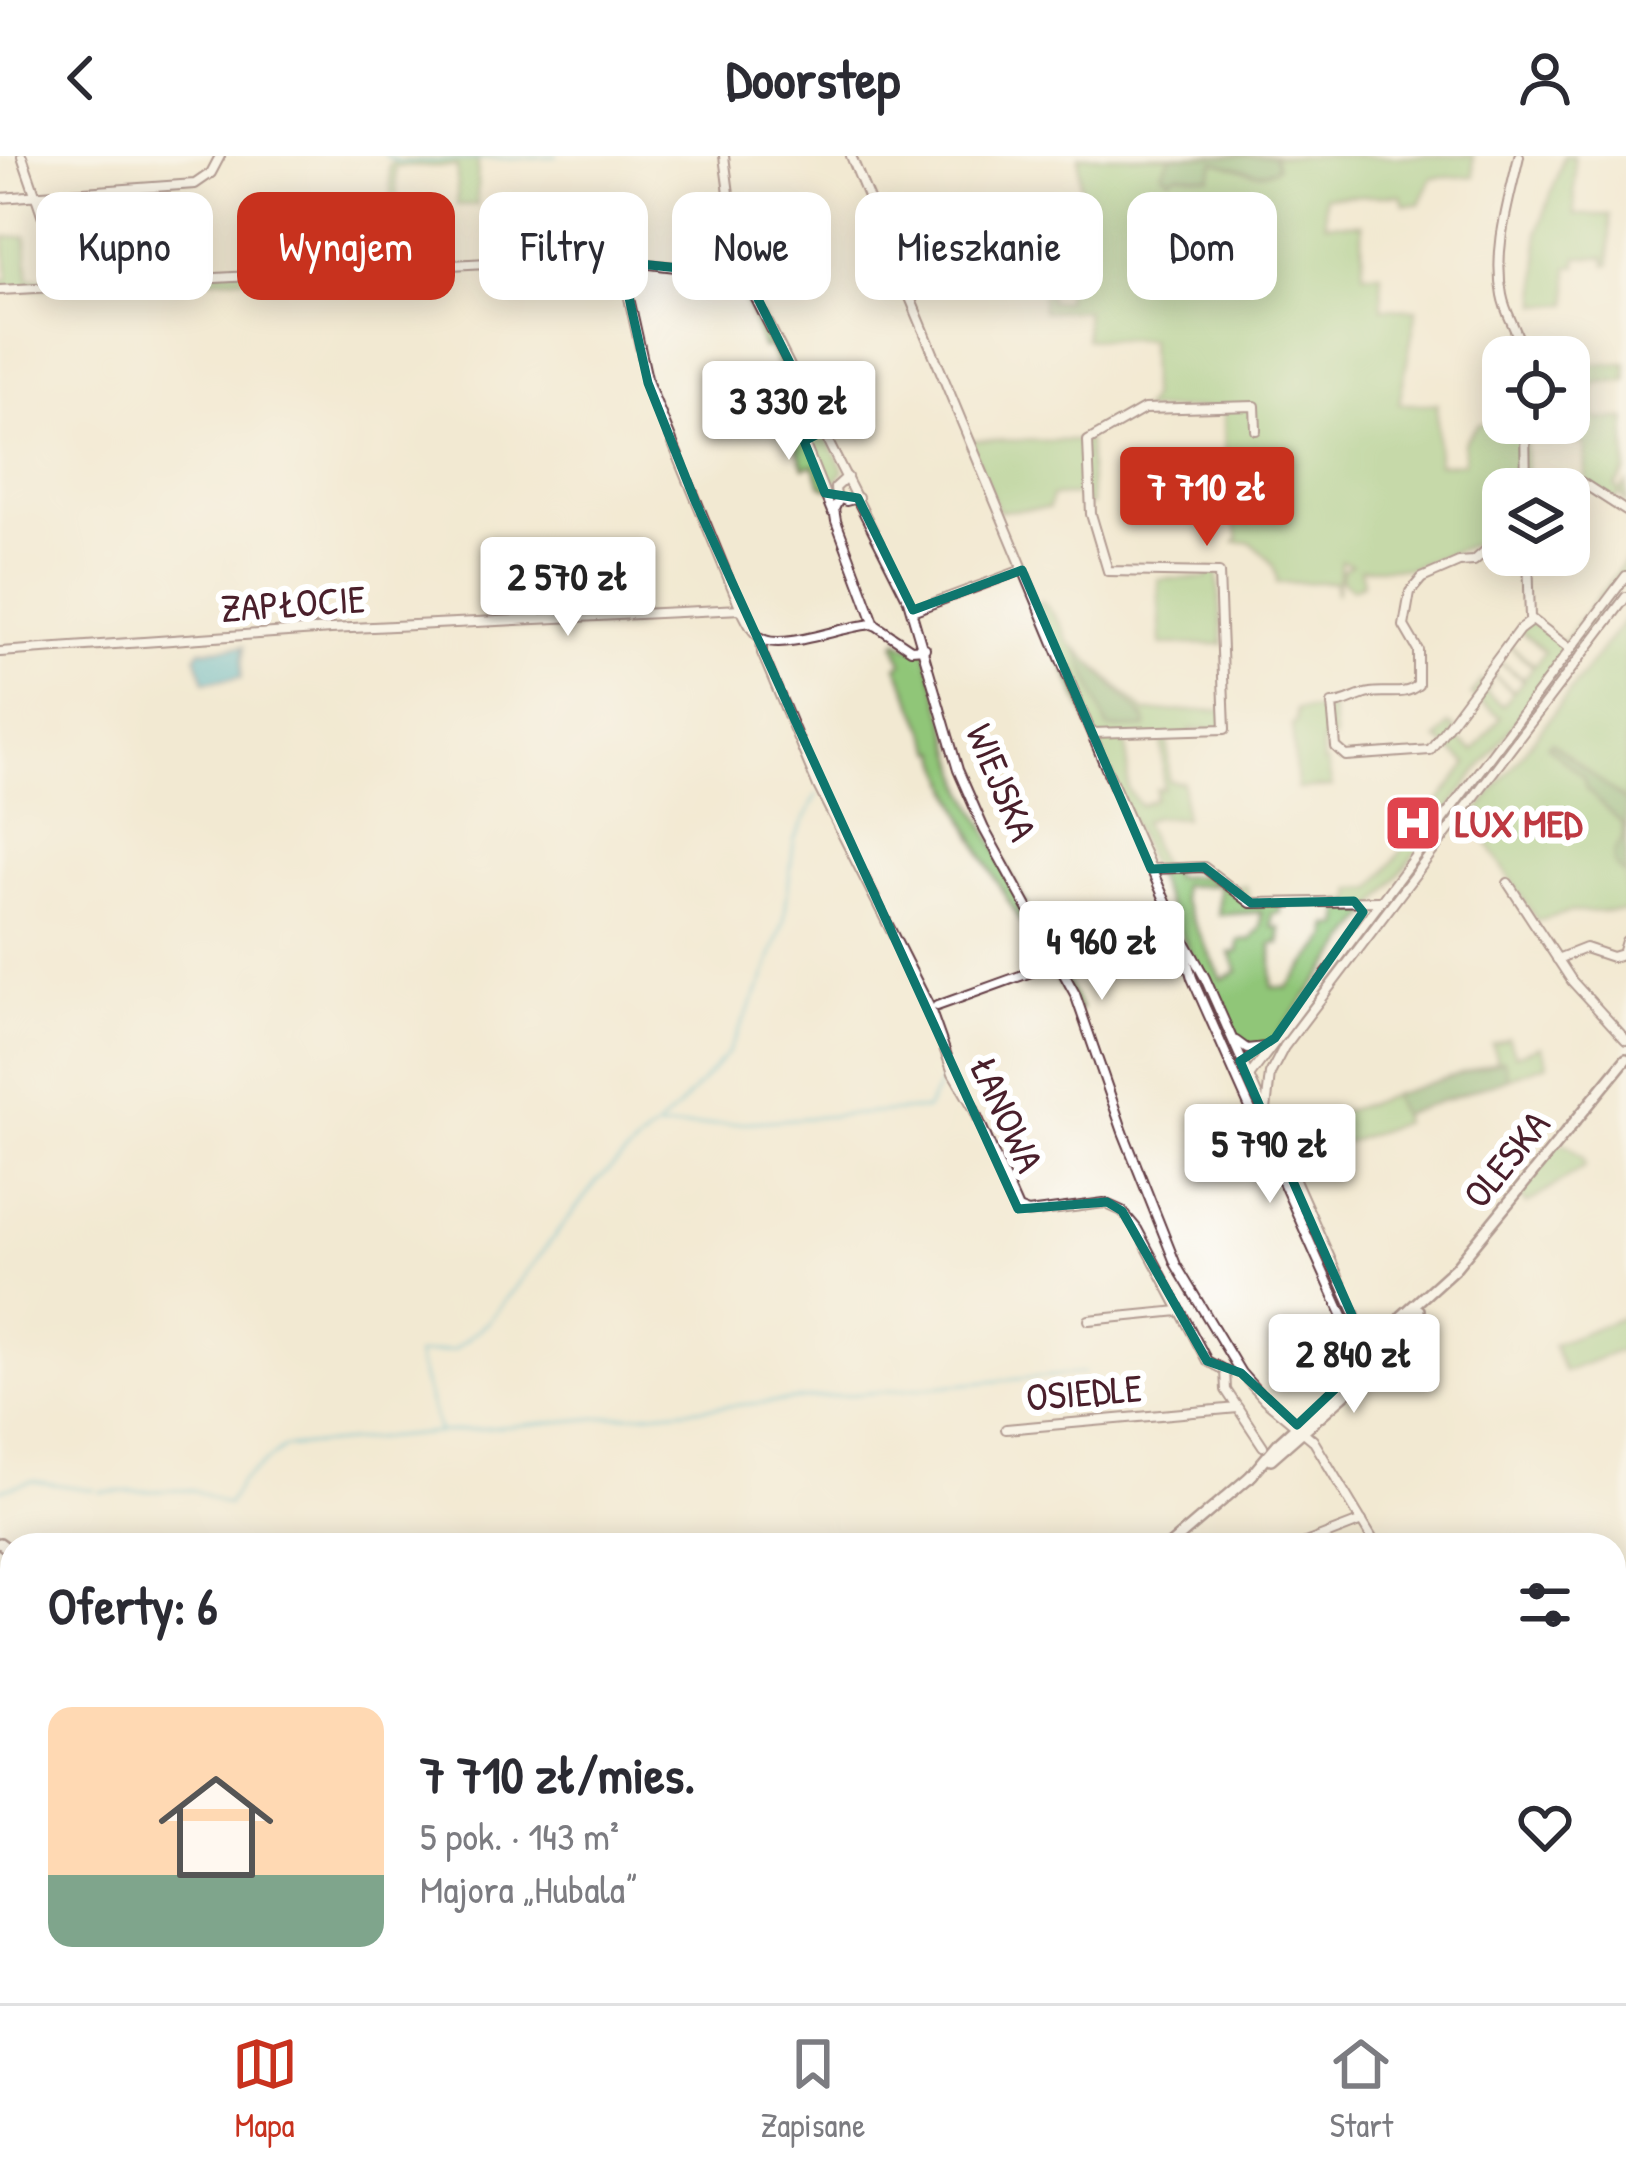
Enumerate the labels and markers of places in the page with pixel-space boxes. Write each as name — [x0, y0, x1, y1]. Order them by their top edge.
pin: 3 330 zł — [665, 361, 913, 463]
pin: 7 710 zł — [1083, 447, 1331, 549]
pin: 2 570 zł — [444, 537, 692, 639]
hospital icon: LUX MED — [1382, 792, 1444, 854]
place label: LUX MED — [1455, 796, 1583, 849]
pin: 4 960 zł — [978, 901, 1226, 1003]
pin: 5 790 zł — [1146, 1104, 1394, 1206]
pin: 2 840 zł — [1230, 1314, 1478, 1416]

